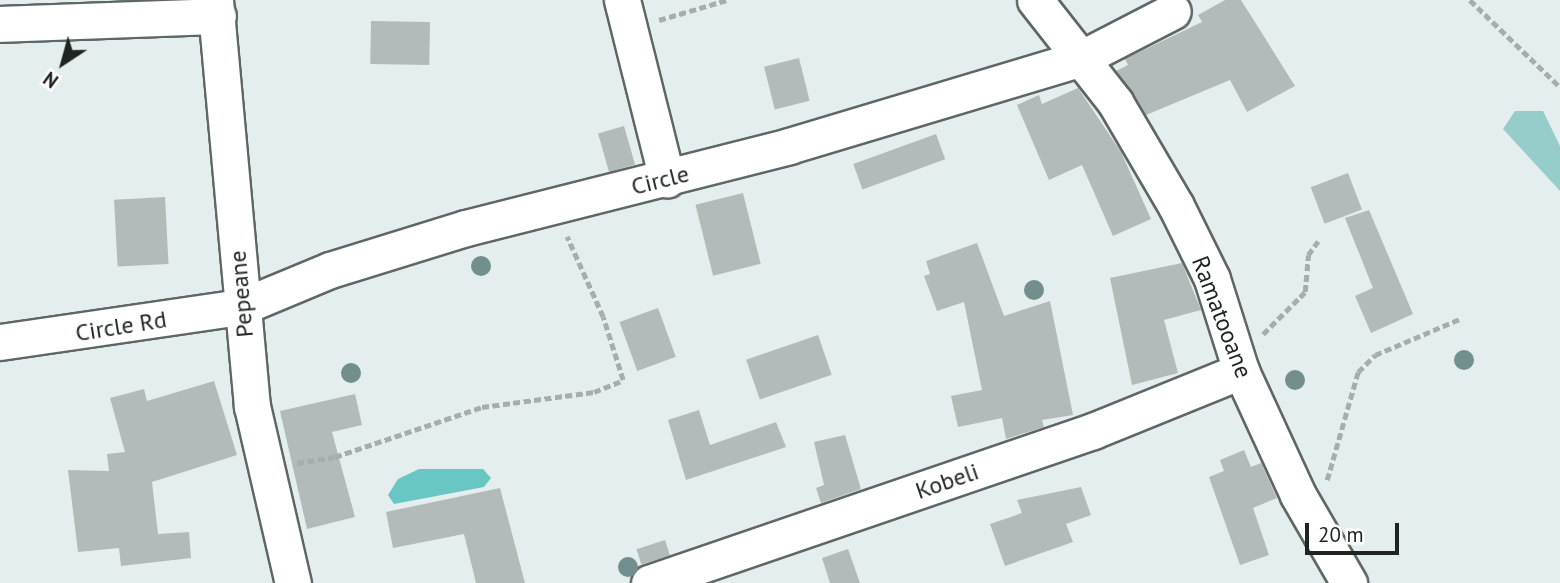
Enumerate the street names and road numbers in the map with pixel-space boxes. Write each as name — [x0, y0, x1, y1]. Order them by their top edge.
street label: Circle — [628, 159, 692, 201]
street label: Pepeane — [223, 249, 259, 339]
street label: Ramatooane — [1186, 252, 1258, 382]
street label: Circle Rd — [73, 305, 169, 347]
street label: Kobeli — [912, 457, 982, 505]

